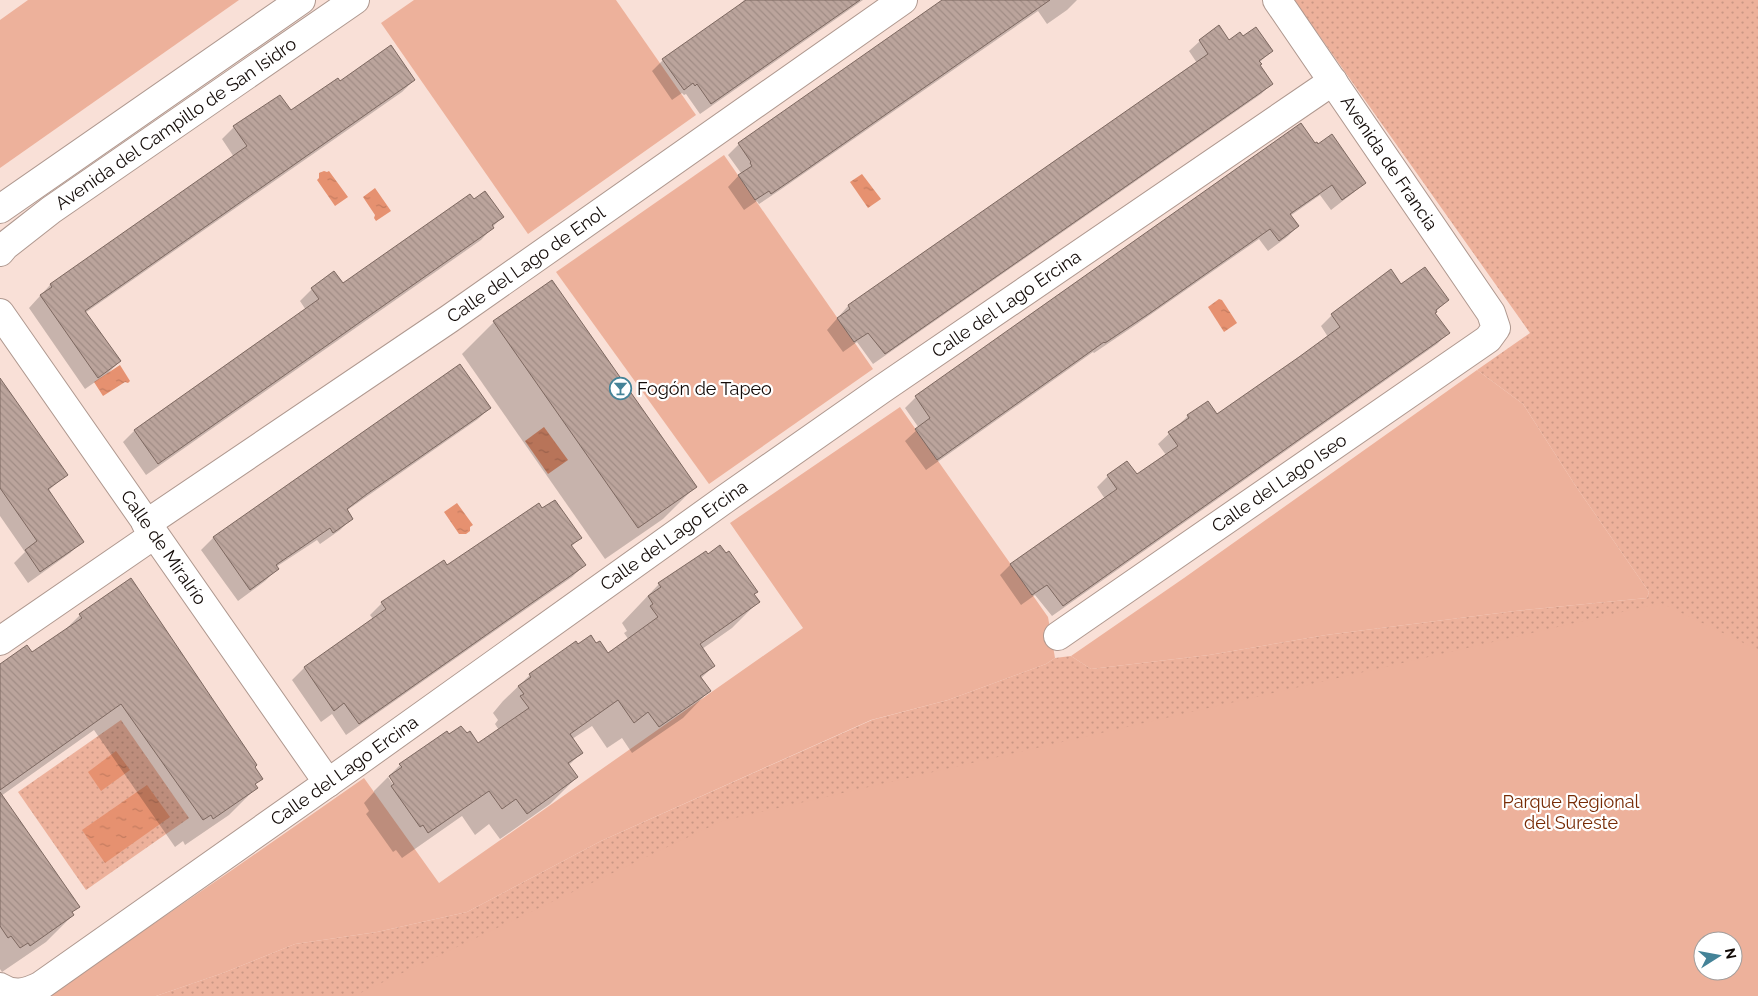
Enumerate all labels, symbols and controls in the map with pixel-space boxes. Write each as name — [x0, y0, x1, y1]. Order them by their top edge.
street label: Avenida del Campillo de San Isidro — [51, 33, 300, 214]
street label: Avenida de Francia — [1337, 91, 1442, 234]
street label: Calle del Lago de Enol — [443, 202, 609, 327]
street label: Calle del Lago Ercina — [928, 245, 1085, 362]
bar icon: Fogón de Tapeo — [609, 377, 633, 401]
place label: Fogón de Tapeo — [637, 378, 772, 399]
street label: Calle del Lago Iseo — [1208, 429, 1351, 537]
street label: Calle del Lago Ercina — [596, 476, 751, 595]
street label: Calle de Miralrío — [117, 486, 212, 609]
street label: Calle del Lago Ercina — [266, 711, 422, 830]
park label: Parque Regional del Sureste — [1503, 791, 1640, 833]
north arrow — [1693, 931, 1743, 981]
text: N — [1722, 947, 1740, 960]

